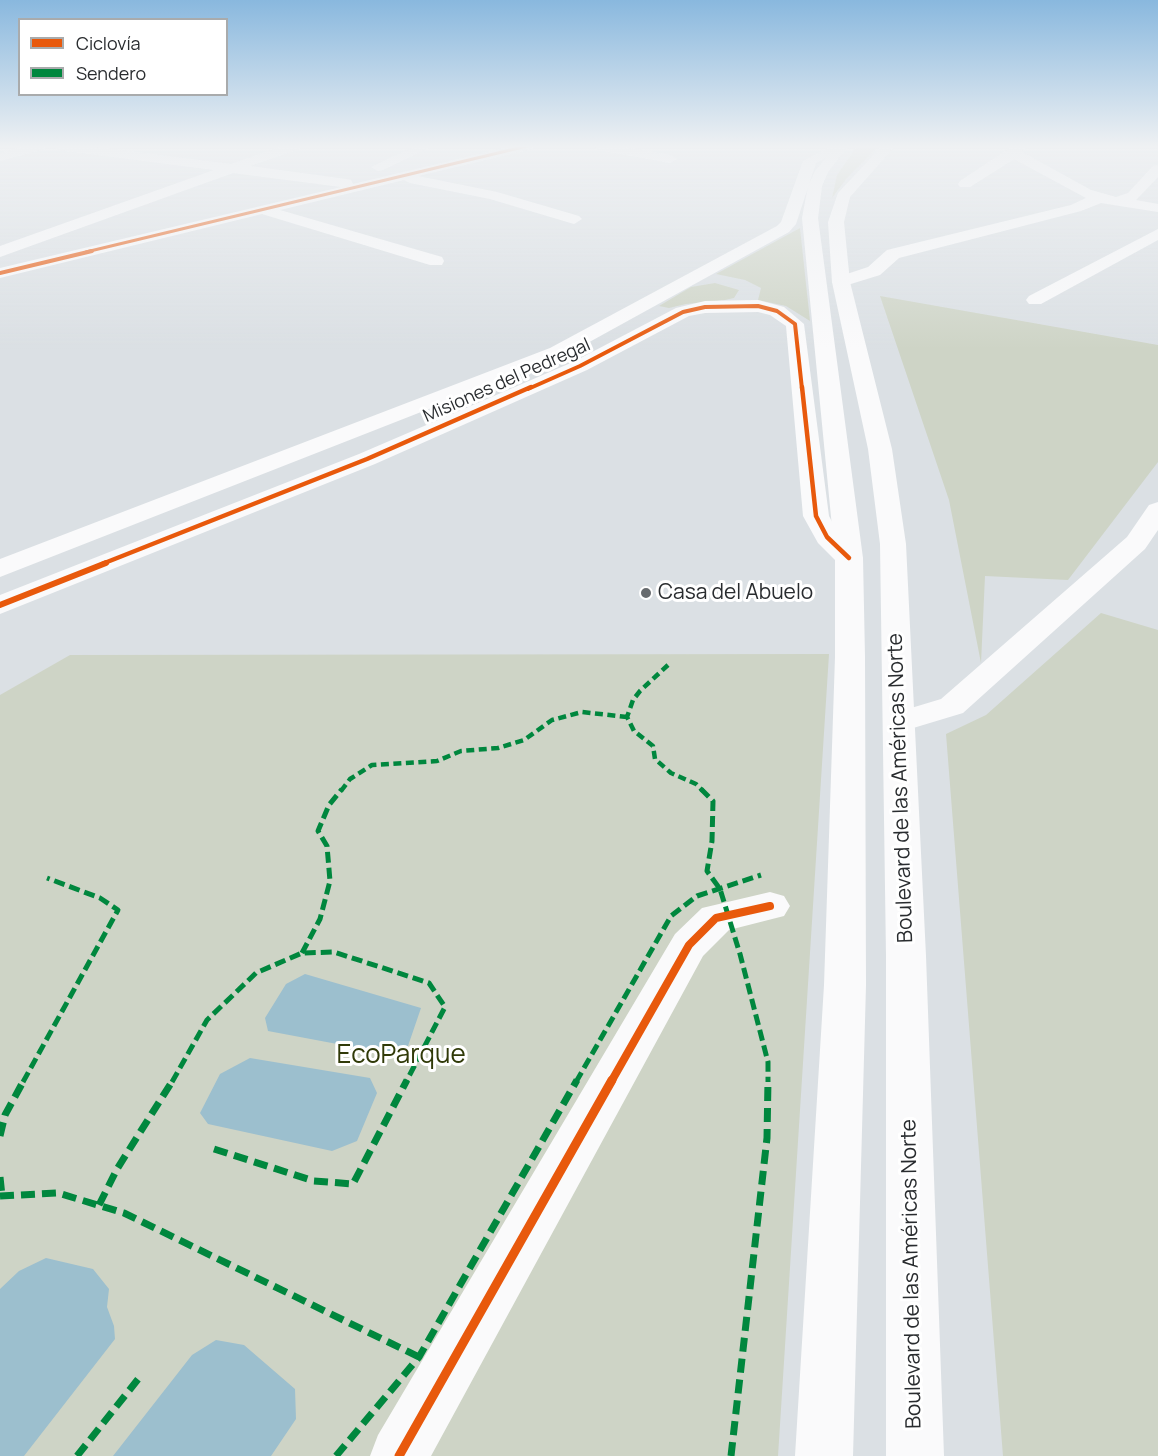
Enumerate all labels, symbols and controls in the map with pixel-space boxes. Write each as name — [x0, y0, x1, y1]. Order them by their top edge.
legend — [18, 18, 228, 96]
text: Ciclovía — [76, 31, 141, 55]
text: Sendero — [76, 61, 146, 85]
street label: Misiones del Pedregal — [420, 334, 594, 428]
place label: Casa del Abuelo — [658, 580, 813, 606]
marker: Casa del Abuelo — [639, 586, 653, 600]
street label: Boulevard de las Américas Norte — [883, 633, 919, 943]
park label: EcoParque — [336, 1040, 466, 1072]
street label: Boulevard de las Américas Norte — [897, 1119, 927, 1429]

